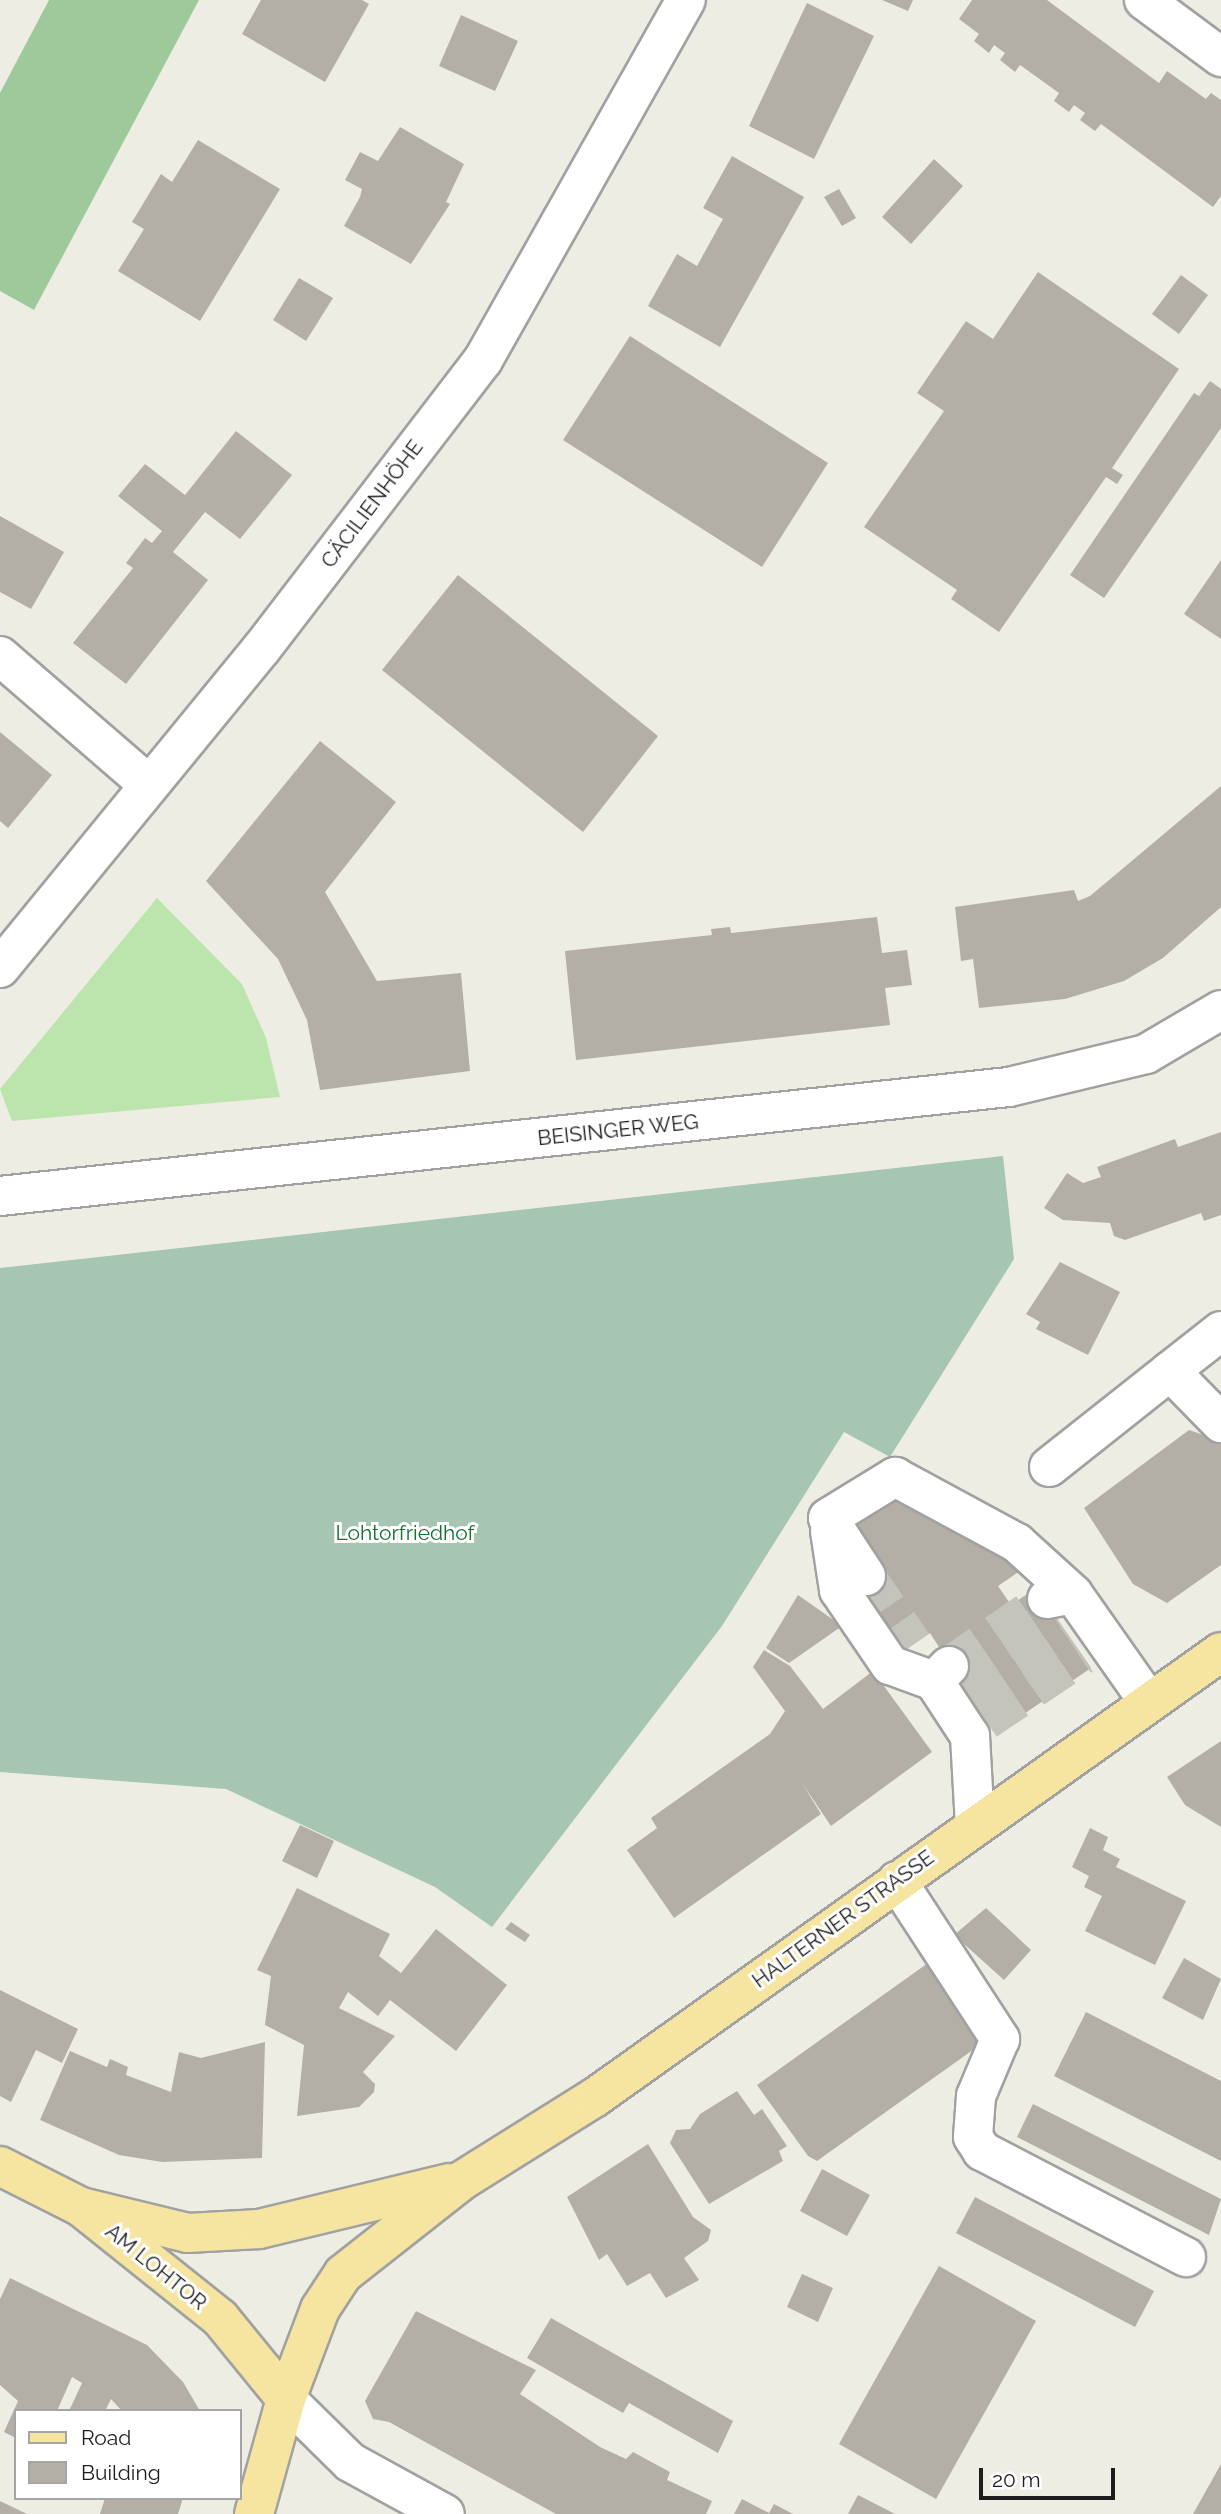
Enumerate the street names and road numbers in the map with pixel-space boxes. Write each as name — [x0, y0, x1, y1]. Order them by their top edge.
street label: CÄCILIENHÖHE — [316, 435, 428, 573]
street label: BEISINGER WEG — [536, 1109, 700, 1151]
street label: HALTERNER STRASSE — [747, 1845, 939, 1993]
street label: AM LOHTOR — [100, 2219, 212, 2315]

